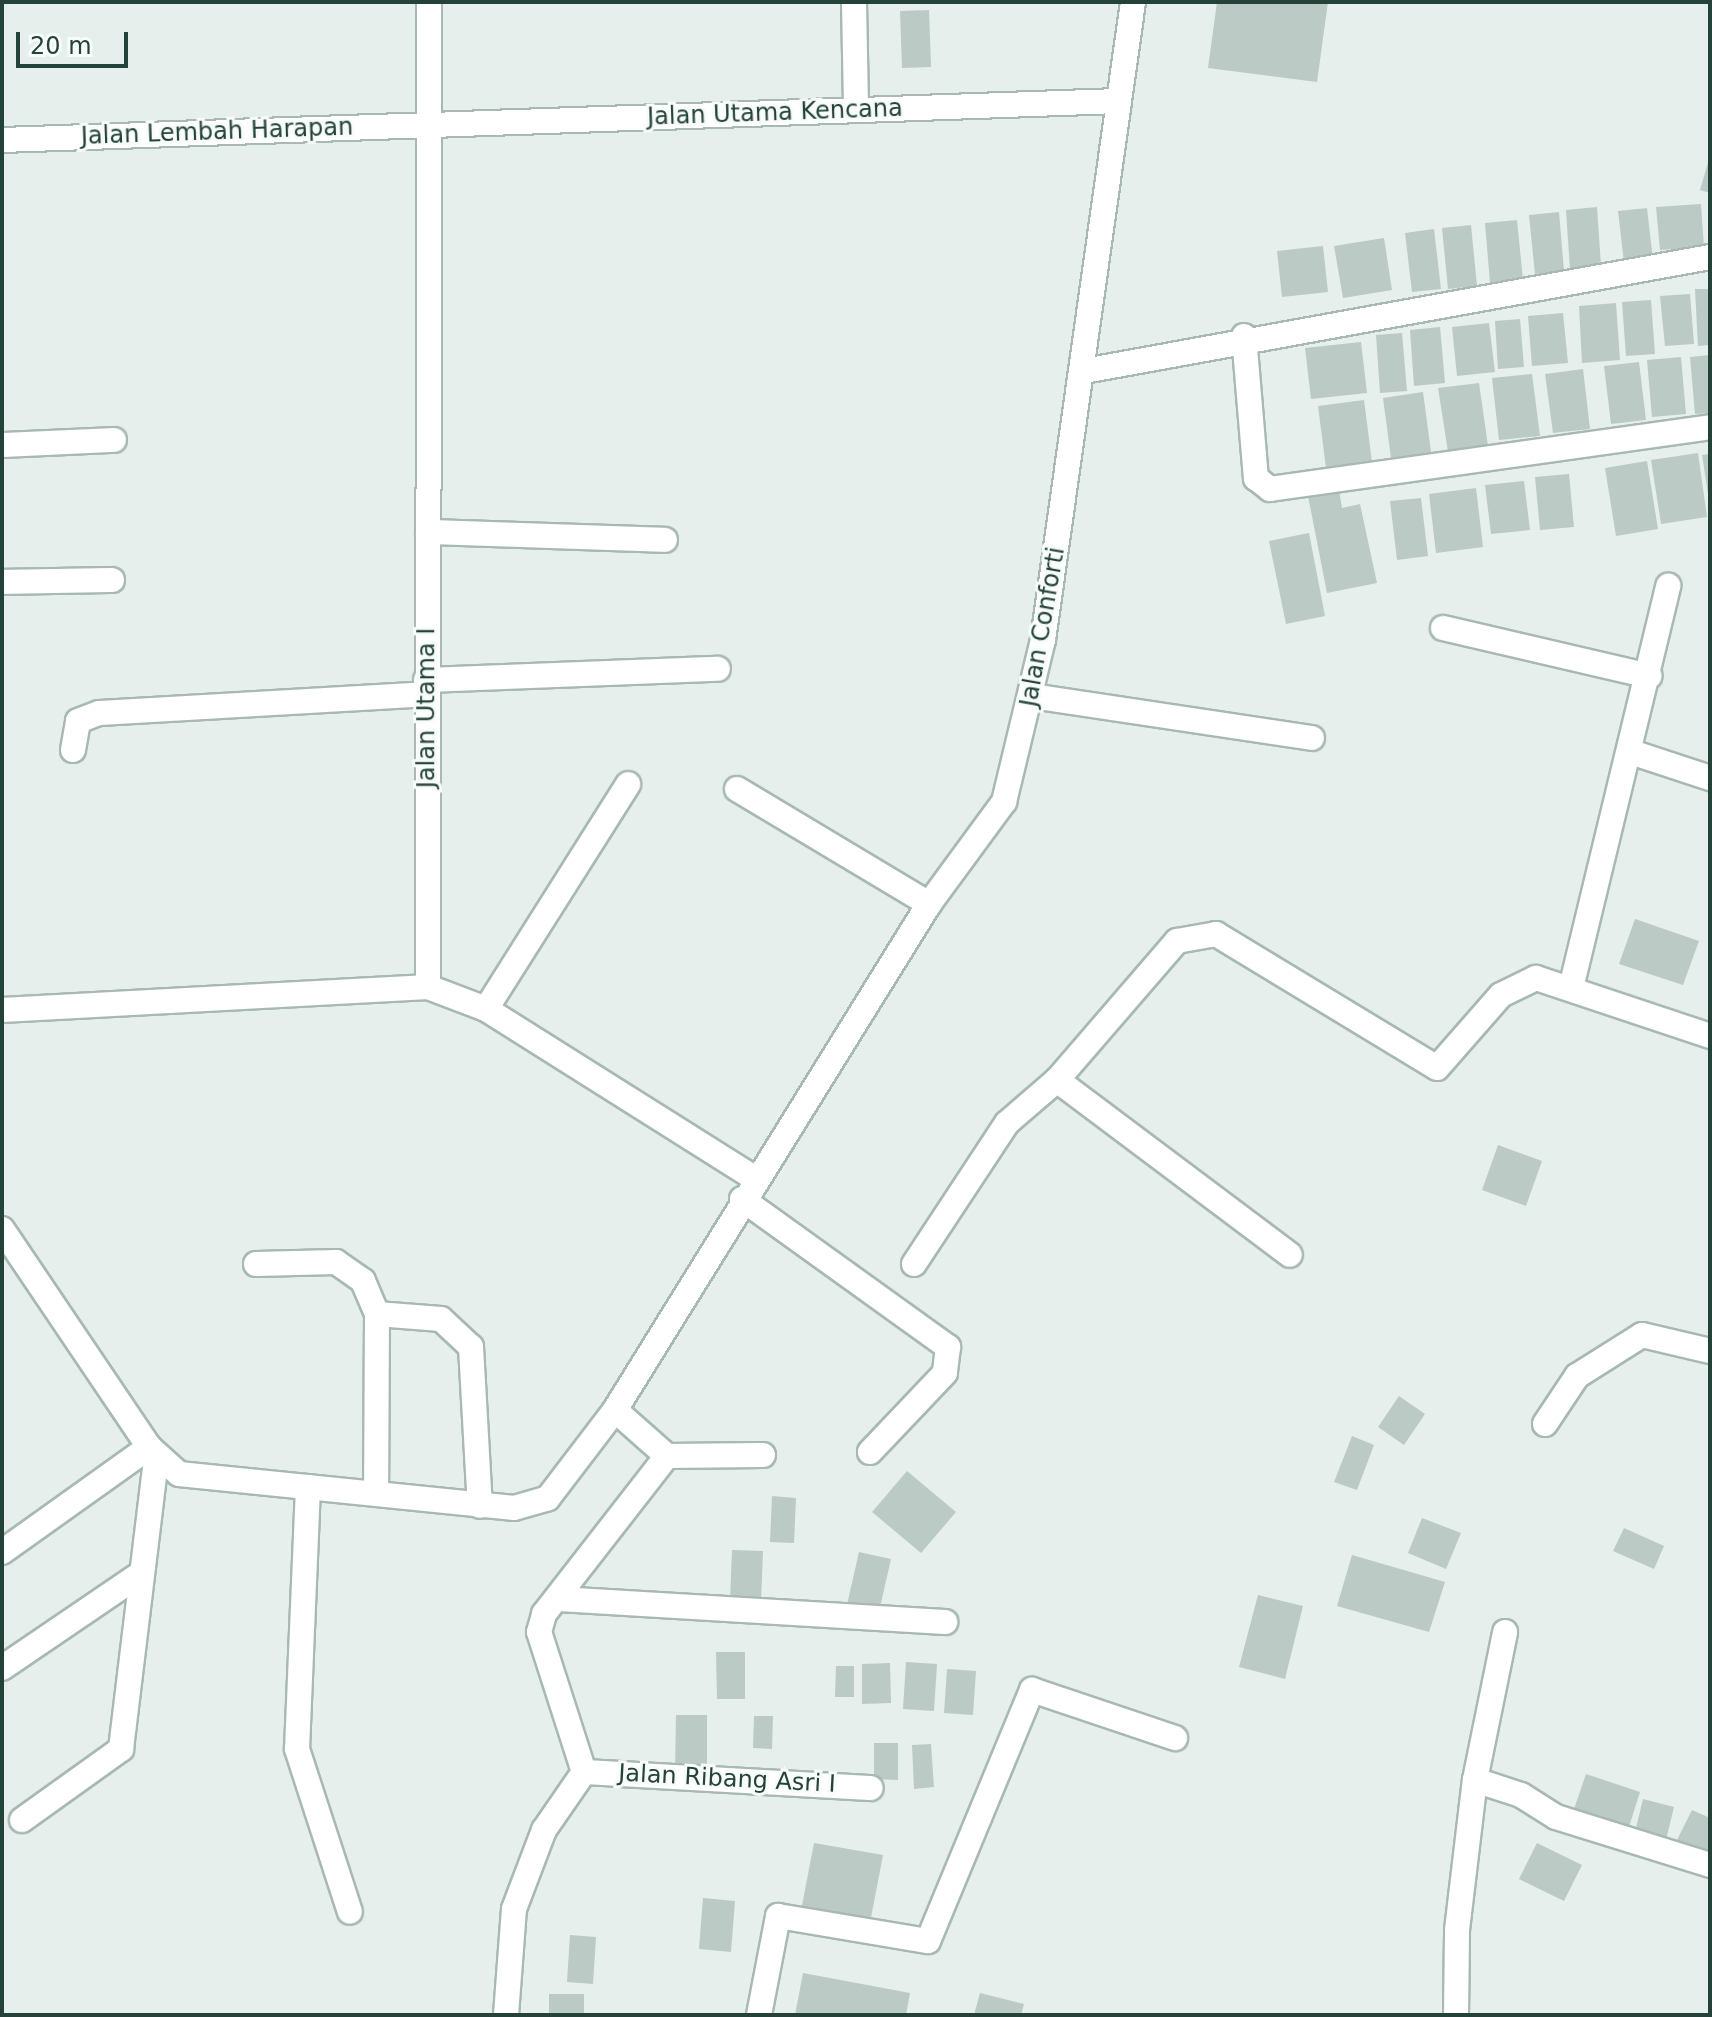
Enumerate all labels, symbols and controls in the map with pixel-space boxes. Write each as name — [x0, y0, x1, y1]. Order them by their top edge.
scale bar — [20, 16, 132, 66]
text: 20 m — [30, 32, 92, 60]
street label: Jalan Utama Kencana — [647, 94, 903, 132]
street label: Jalan Lembah Harapan — [80, 113, 354, 151]
street label: Jalan Conforti — [1015, 545, 1071, 709]
street label: Jalan Utama I — [413, 628, 441, 788]
street label: Jalan Ribang Asri I — [618, 1759, 836, 1799]

